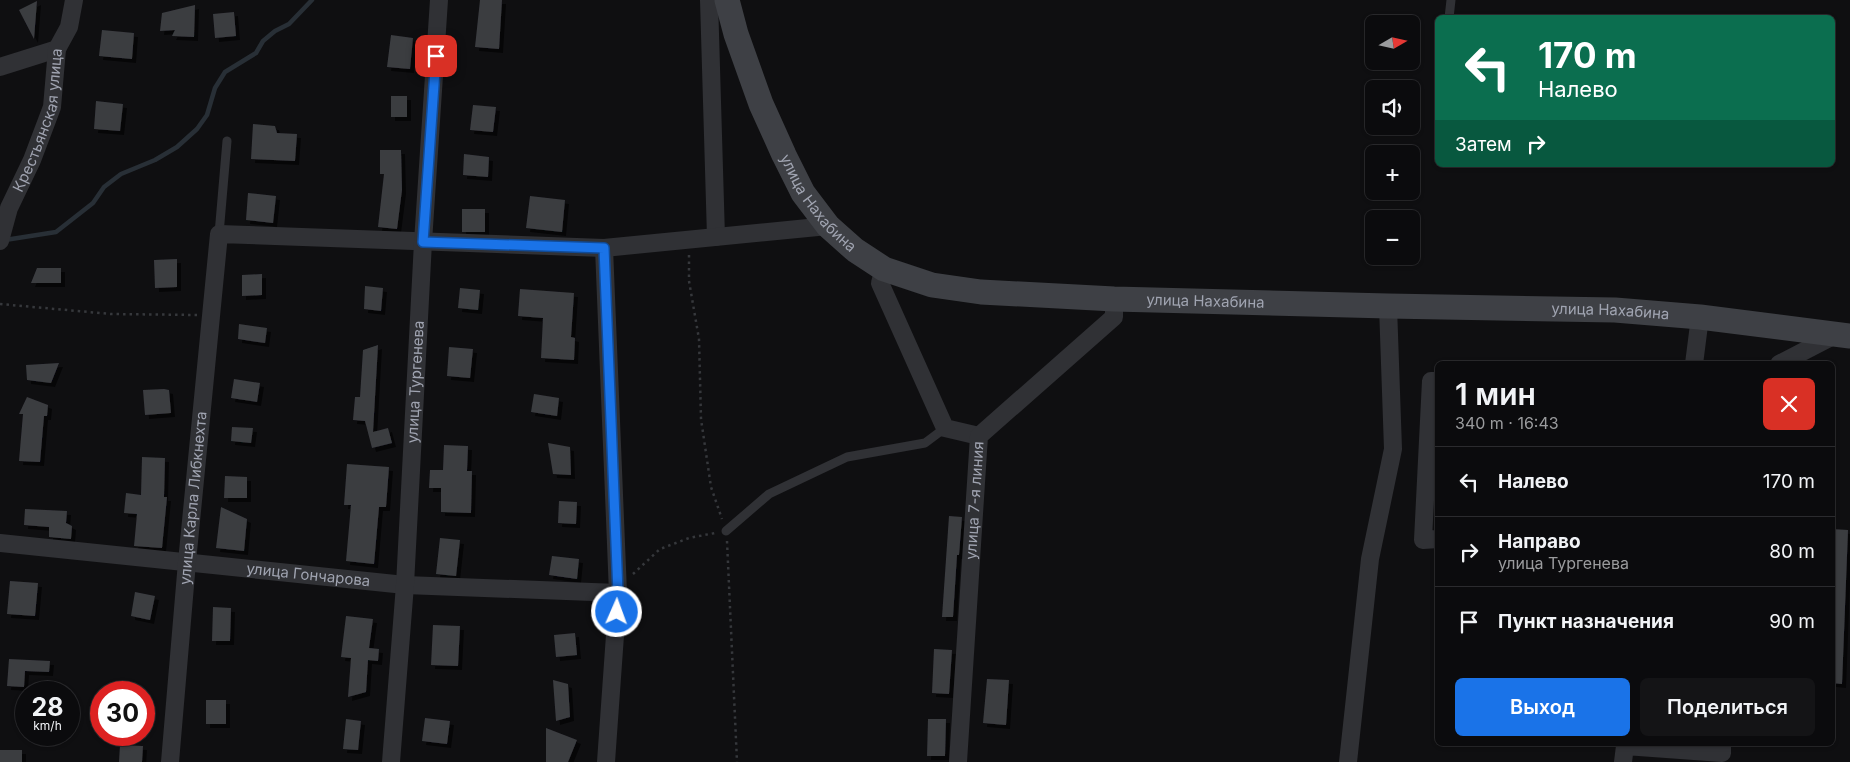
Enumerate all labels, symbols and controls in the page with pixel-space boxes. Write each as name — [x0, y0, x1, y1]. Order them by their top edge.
north arrow — [1365, 15, 1420, 70]
map controls — [1365, 15, 1420, 265]
text: 170 m — [1538, 34, 1637, 76]
pin — [415, 35, 457, 77]
icon: left — [1455, 35, 1520, 100]
icon: arrive — [422, 42, 450, 70]
street label: Крестьянская улица — [8, 48, 66, 195]
text: Налево — [1538, 76, 1618, 102]
button: sound — [1365, 80, 1420, 135]
icon: right — [1522, 130, 1550, 158]
text: Затем — [1455, 133, 1512, 156]
button: + — [1365, 145, 1420, 200]
street label: улица Нахабина — [776, 151, 861, 256]
button: − — [1365, 210, 1420, 265]
street label: улица Нахабина — [1146, 290, 1265, 312]
street label: улица Нахабина — [1551, 299, 1670, 323]
street label: улица Тургенева — [402, 320, 428, 444]
text: 1 мин — [1455, 376, 1536, 412]
button: close — [1763, 378, 1815, 430]
street label: улица Карла Либкнехта — [175, 410, 211, 586]
text: 340 m · 16:43 — [1455, 413, 1559, 433]
street label: улица 7-я линия — [961, 441, 988, 560]
icon: left — [1455, 468, 1483, 496]
text: Налево — [1498, 470, 1569, 493]
text: 170 m — [1763, 470, 1815, 493]
text: Направо — [1498, 530, 1581, 553]
icon: right — [1455, 538, 1483, 566]
text: 80 m — [1769, 540, 1815, 563]
text: улица Тургенева — [1498, 553, 1629, 573]
street label: улица Гончарова — [246, 559, 371, 590]
position arrow — [590, 585, 642, 637]
icon: arrive — [1455, 608, 1483, 636]
text: Пункт назначения — [1498, 610, 1674, 633]
text: 90 m — [1769, 610, 1815, 633]
button: Выход — [1455, 678, 1630, 736]
button: Поделиться — [1640, 678, 1815, 736]
speed limit sign: 30 — [90, 681, 155, 746]
text: 28 — [31, 692, 64, 722]
text: km/h — [33, 718, 62, 733]

